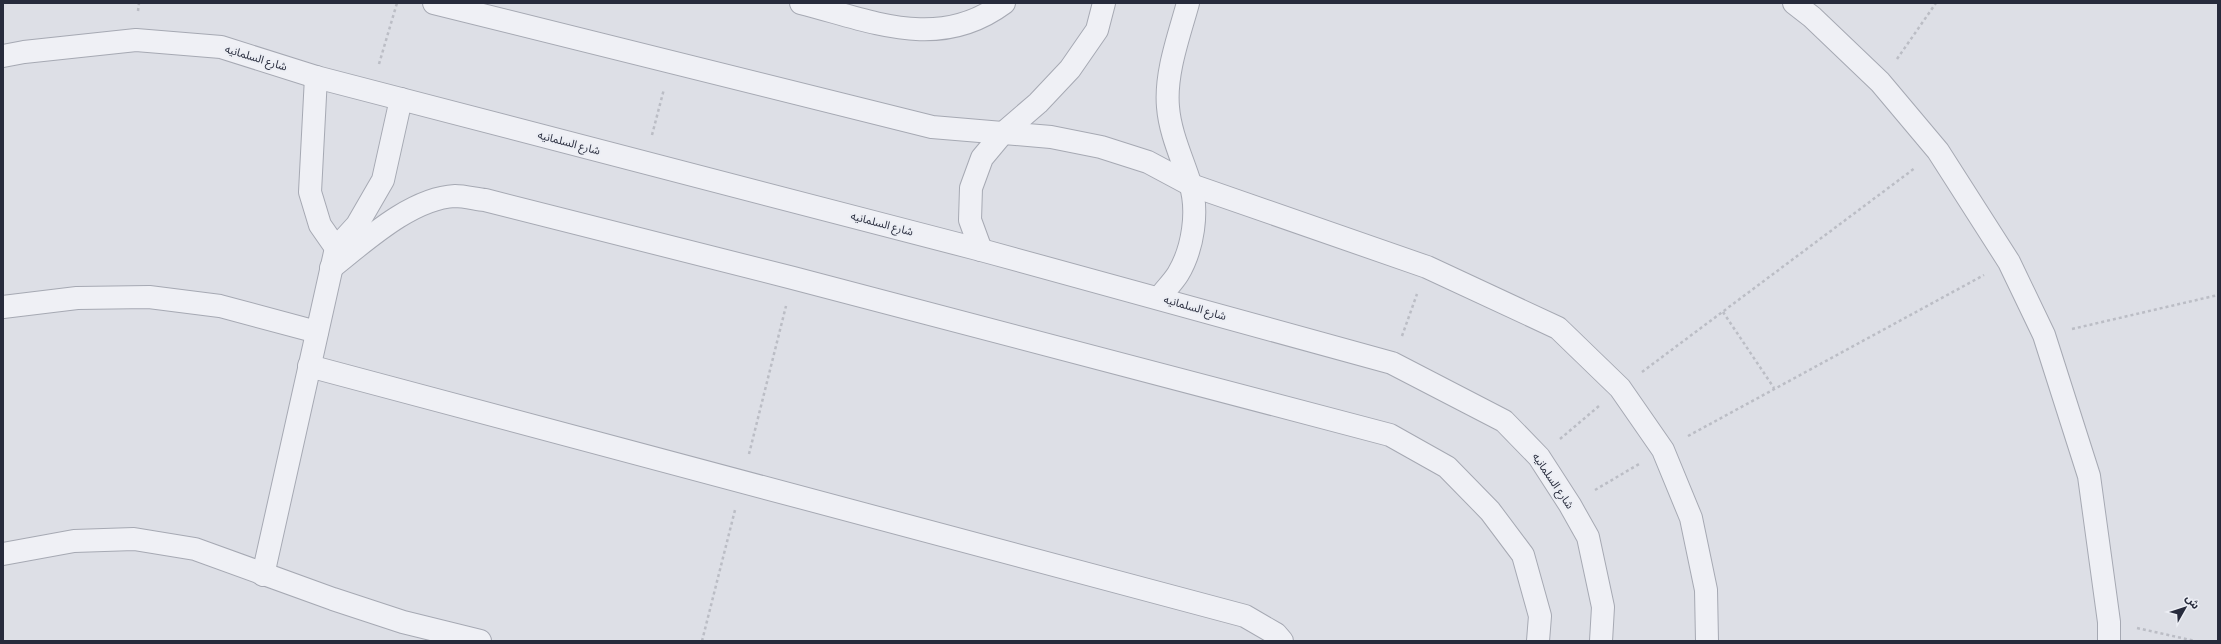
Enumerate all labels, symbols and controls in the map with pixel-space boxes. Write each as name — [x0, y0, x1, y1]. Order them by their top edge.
street label: شارع السلمانيه — [223, 42, 289, 75]
street label: شارع السلمانيه — [536, 128, 602, 159]
street label: شارع السلمانيه — [849, 209, 915, 240]
street label: شارع السلمانيه — [1162, 293, 1228, 324]
street label: شارع السلمانيه — [1529, 451, 1577, 512]
north arrow — [2165, 588, 2205, 628]
text: ش — [2183, 592, 2202, 612]

